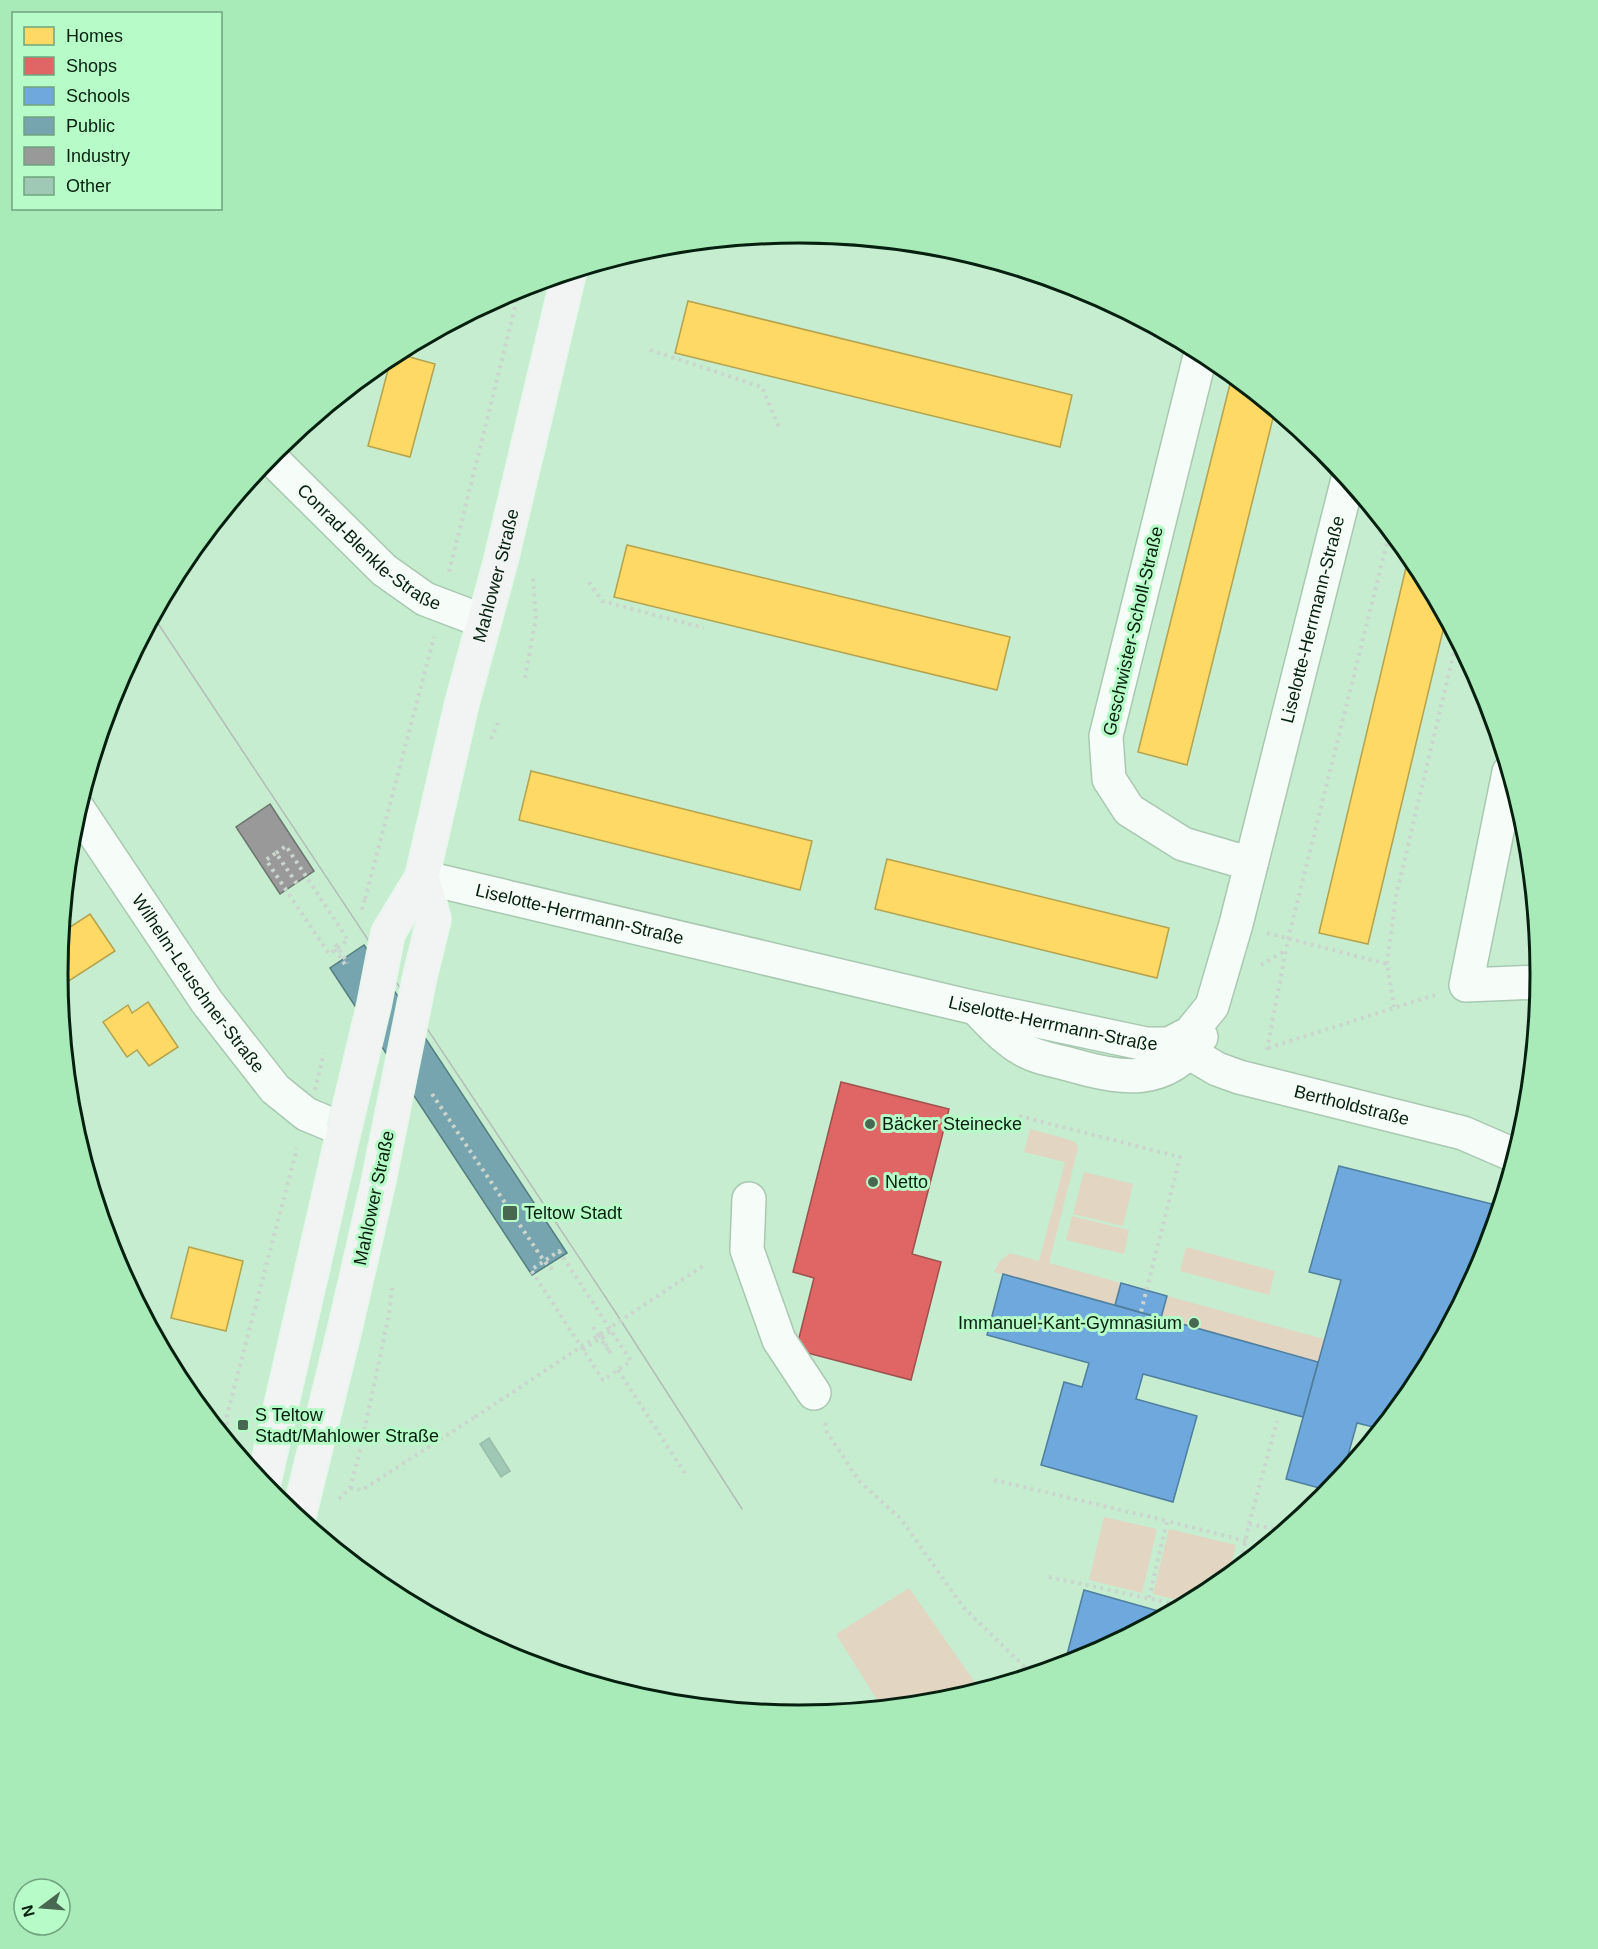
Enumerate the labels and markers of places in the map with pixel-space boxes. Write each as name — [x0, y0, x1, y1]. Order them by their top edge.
place label: Bäcker Steinecke — [882, 1114, 1022, 1134]
marker: Bäcker Steinecke — [863, 1117, 877, 1131]
place label: Netto — [885, 1172, 928, 1192]
marker: Netto — [866, 1175, 880, 1189]
place label: Teltow Stadt — [524, 1203, 622, 1223]
marker: Teltow Stadt — [501, 1204, 519, 1222]
place label: Immanuel-Kant-Gymnasium — [958, 1313, 1182, 1333]
marker: Immanuel-Kant-Gymnasium — [1187, 1316, 1201, 1330]
place label: S Teltow Stadt/Mahlower Straße — [255, 1405, 439, 1446]
marker: S Teltow Stadt/Mahlower Straße — [236, 1418, 250, 1432]

